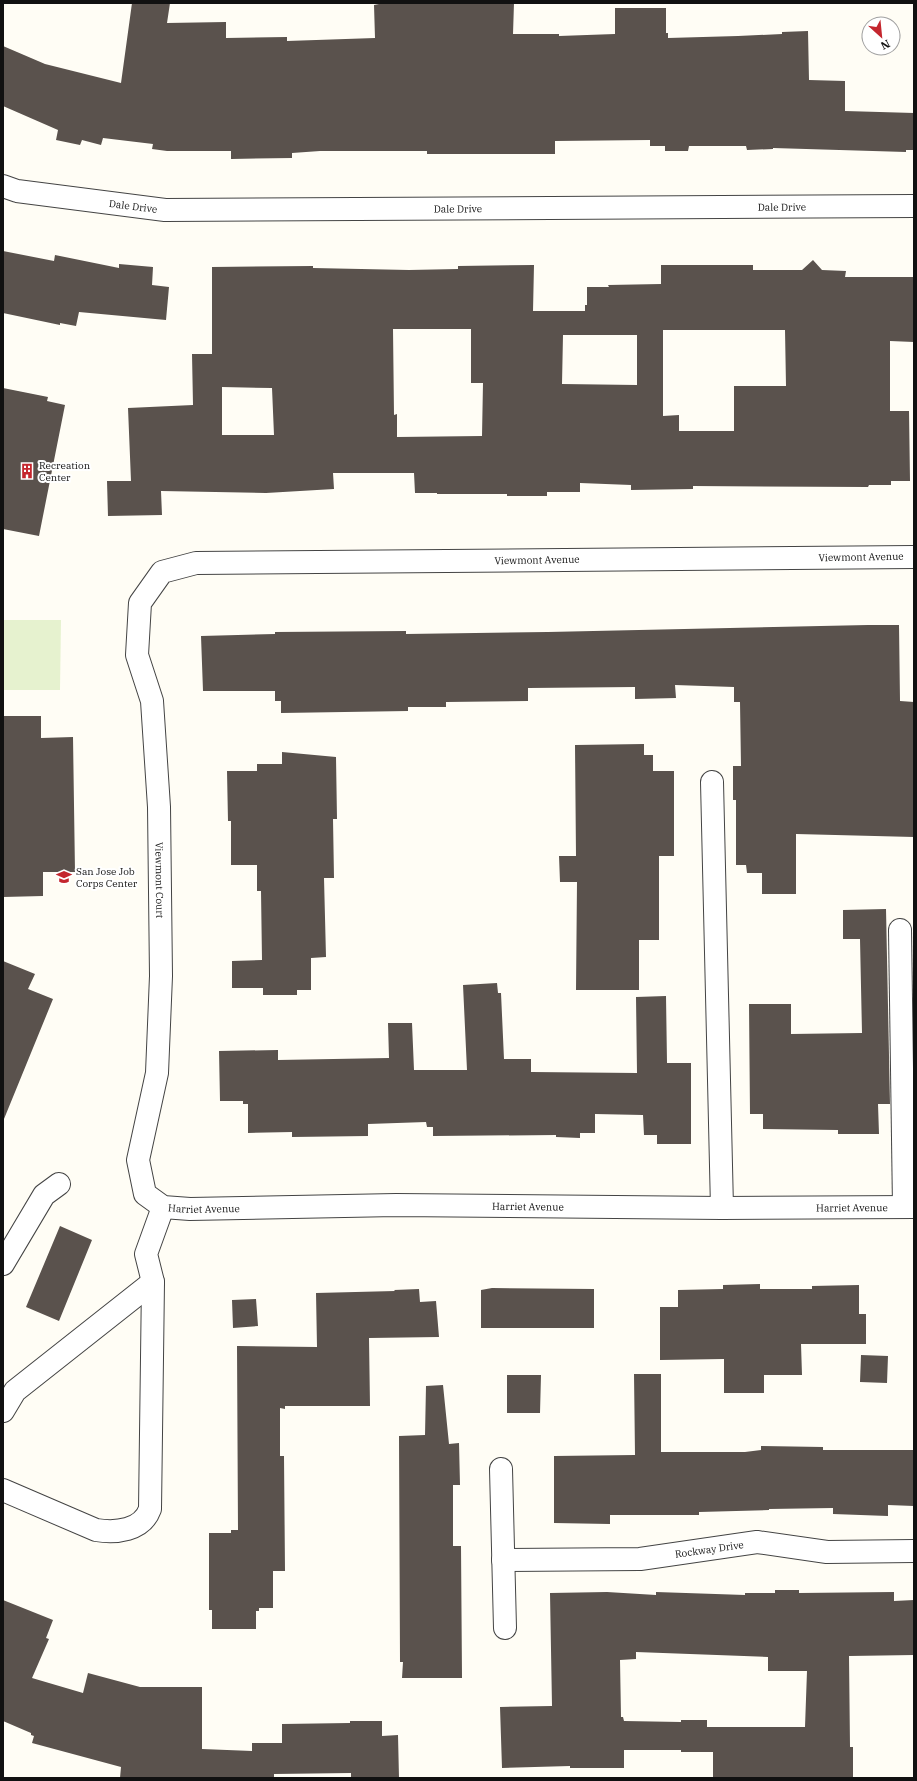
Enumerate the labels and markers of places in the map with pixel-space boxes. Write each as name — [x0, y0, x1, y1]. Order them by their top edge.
place label: Recreation Center — [39, 459, 91, 484]
building icon: Recreation Center — [18, 462, 36, 480]
place label: San Jose Job Corps Center — [76, 865, 138, 890]
school or university icon: San Jose Job Corps Center — [55, 868, 73, 886]

